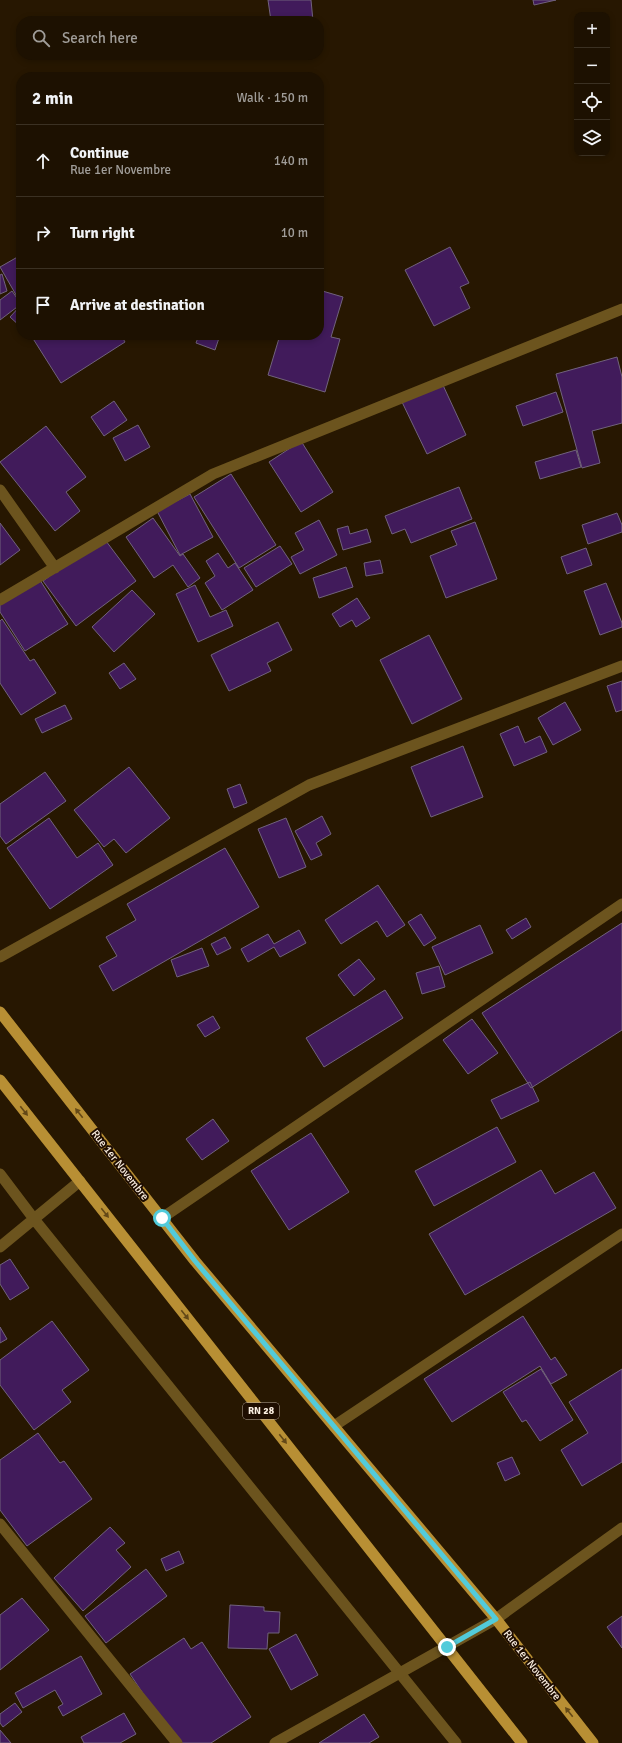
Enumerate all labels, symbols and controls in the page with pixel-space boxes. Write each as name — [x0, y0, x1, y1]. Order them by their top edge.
map controls — [574, 12, 610, 156]
button: + — [574, 12, 610, 48]
search box — [16, 16, 324, 60]
icon: search — [30, 27, 52, 49]
text: Search here — [62, 29, 138, 47]
button: − — [574, 48, 610, 84]
button: locate — [574, 84, 610, 120]
text: 2 min — [32, 88, 73, 109]
text: Walk · 150 m — [237, 90, 308, 106]
button: layers — [574, 120, 610, 156]
text: Continue — [70, 144, 129, 162]
icon: ahead — [32, 150, 54, 172]
text: 140 m — [274, 153, 308, 169]
text: Rue 1er Novembre — [70, 162, 171, 178]
icon: right — [32, 222, 54, 244]
text: Turn right — [70, 224, 135, 242]
text: 10 m — [281, 225, 308, 241]
icon: arrive — [32, 294, 54, 316]
text: Arrive at destination — [70, 296, 205, 314]
one-way arrow — [20, 1105, 28, 1116]
one-way arrow — [75, 1108, 84, 1119]
street label: Rue 1er Novembre — [89, 1127, 151, 1203]
one-way arrow — [100, 1207, 109, 1218]
route start — [153, 1209, 171, 1227]
one-way arrow — [181, 1309, 189, 1320]
road number: RN 28 — [243, 1403, 279, 1419]
one-way arrow — [279, 1433, 287, 1444]
street label: Rue 1er Novembre — [501, 1627, 563, 1703]
route end — [438, 1638, 456, 1656]
one-way arrow — [565, 1707, 573, 1718]

